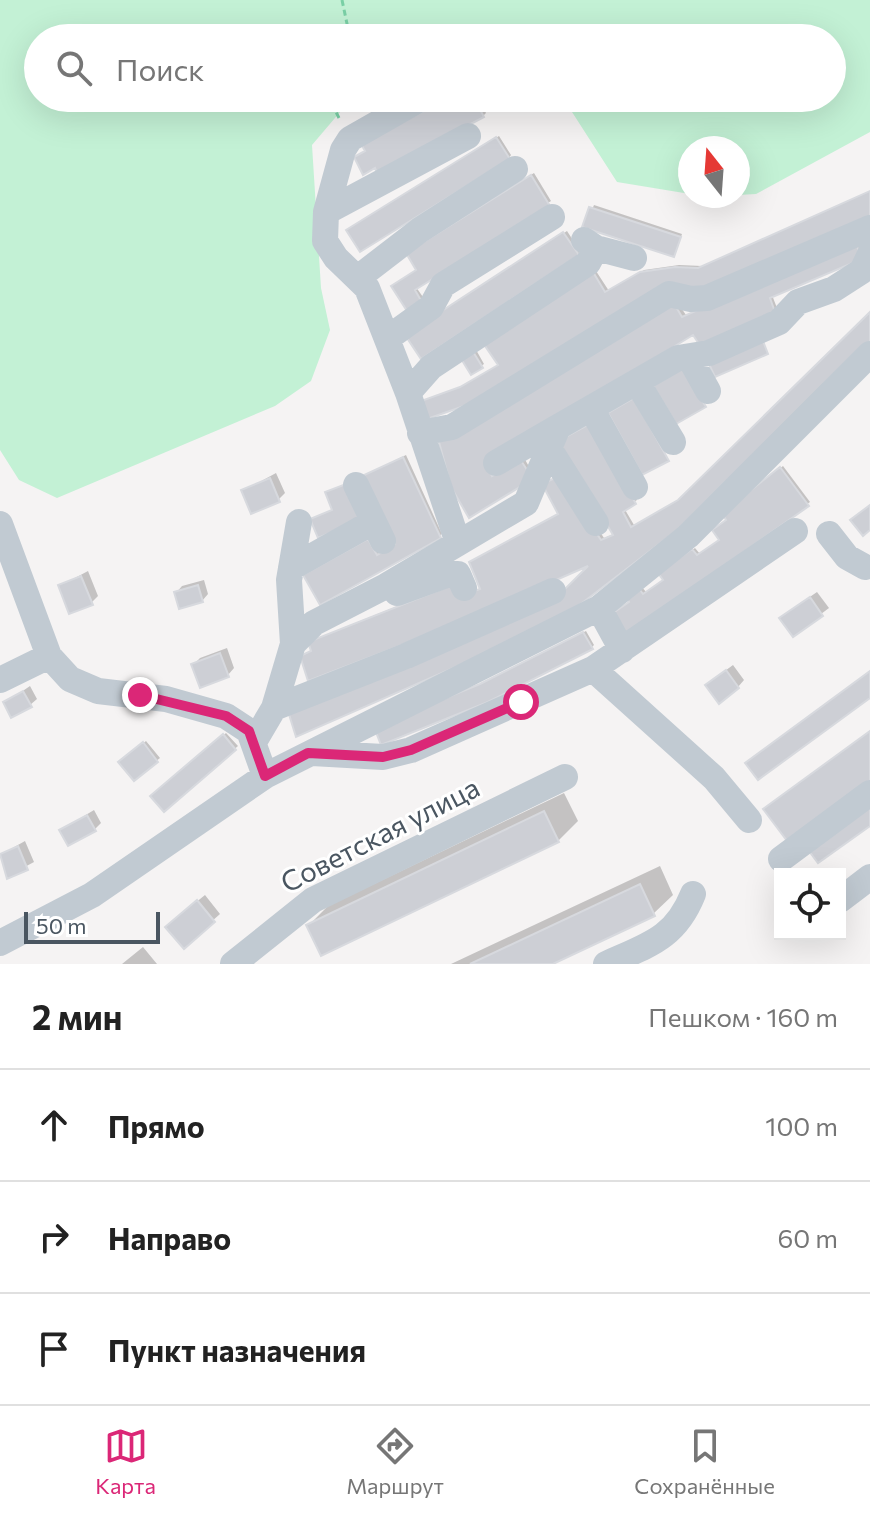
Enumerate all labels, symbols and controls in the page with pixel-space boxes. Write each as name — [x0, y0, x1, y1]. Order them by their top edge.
search box — [24, 24, 846, 112]
icon: search — [52, 46, 96, 90]
text: Поиск — [116, 50, 204, 87]
north arrow — [678, 136, 750, 208]
route end — [122, 677, 158, 713]
route start — [503, 684, 539, 720]
street label: Советская улица — [274, 769, 485, 899]
map controls — [774, 868, 846, 940]
button: locate — [774, 868, 846, 940]
scale bar — [24, 908, 160, 944]
text: 50 m — [36, 912, 86, 939]
text: 2 мин — [32, 995, 123, 1037]
text: Пешком · 160 m — [648, 1001, 838, 1032]
icon: ahead — [32, 1103, 76, 1147]
text: Прямо — [108, 1107, 205, 1144]
text: 100 m — [765, 1110, 838, 1141]
icon: right — [32, 1215, 76, 1259]
text: Направо — [108, 1219, 231, 1256]
text: 60 m — [778, 1222, 838, 1253]
icon: arrive — [32, 1327, 76, 1371]
text: Пункт назначения — [108, 1331, 366, 1368]
tab: Карта — [95, 1424, 156, 1499]
tab: Маршрут — [346, 1424, 444, 1499]
tab: Сохранённые — [634, 1424, 775, 1499]

